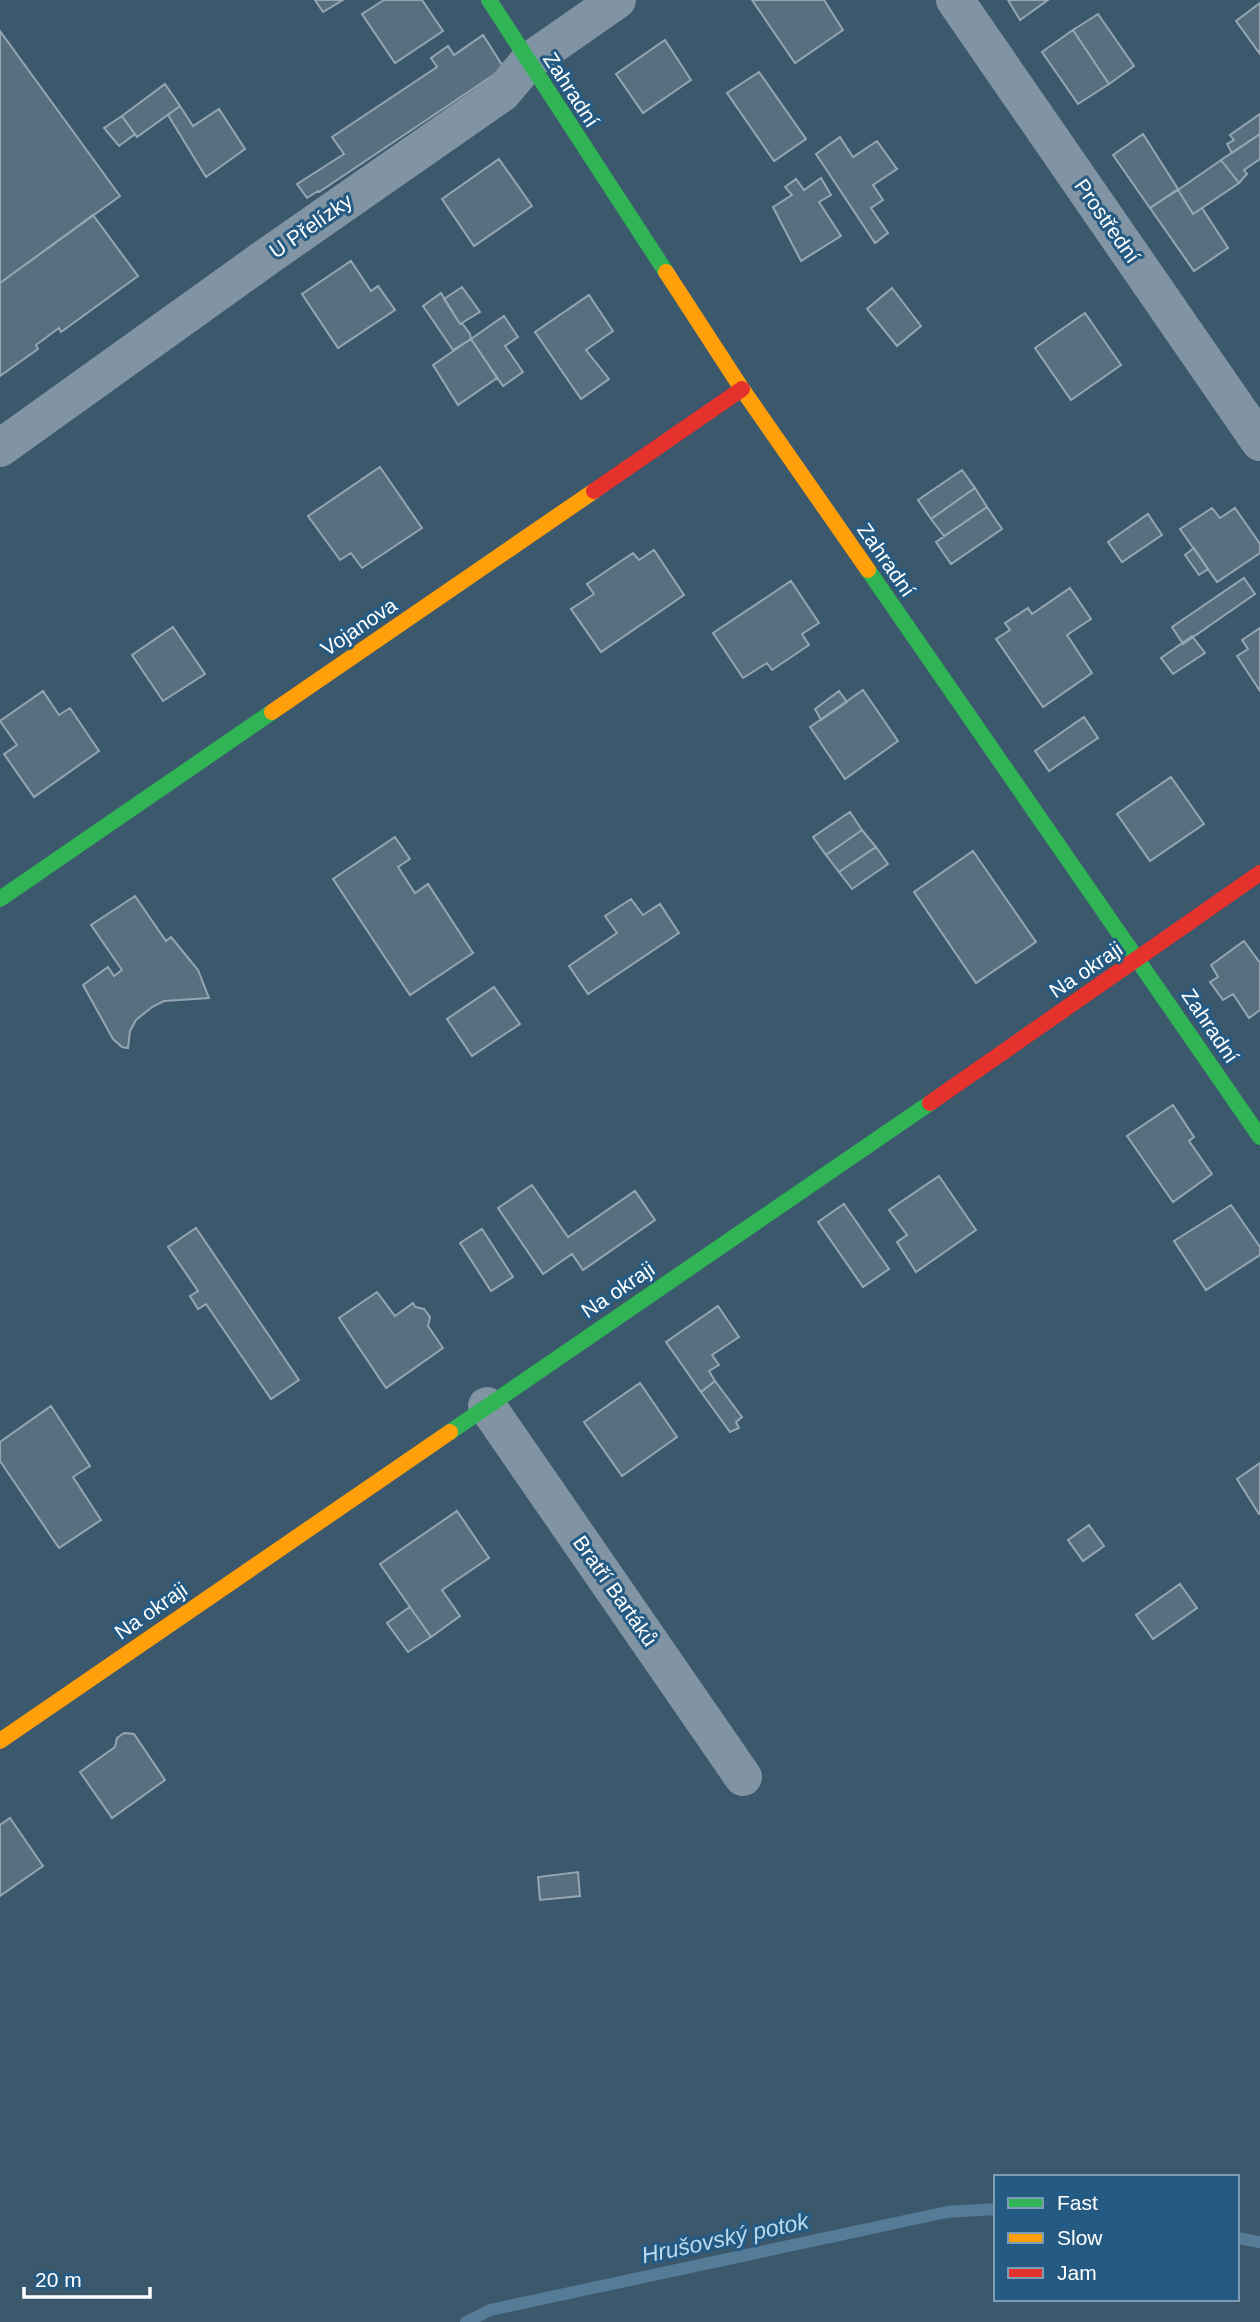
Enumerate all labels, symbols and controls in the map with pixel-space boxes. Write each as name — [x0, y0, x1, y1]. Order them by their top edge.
street label: Zahradní — [539, 48, 604, 131]
street label: Prostřední — [1070, 174, 1145, 267]
street label: U Přelízky — [265, 188, 357, 262]
street label: Zahradní — [853, 519, 920, 601]
street label: Vojanova — [316, 593, 401, 660]
street label: Na okraji — [1045, 937, 1127, 1002]
street label: Zahradní — [1177, 984, 1244, 1067]
street label: Na okraji — [577, 1257, 659, 1322]
street label: Bratří Bartáků — [569, 1531, 662, 1650]
street label: Na okraji — [110, 1577, 191, 1644]
legend — [994, 2175, 1239, 2301]
text: Fast — [1057, 2191, 1098, 2214]
water label: Hrušovský potok — [639, 2207, 812, 2268]
text: Slow — [1057, 2226, 1103, 2249]
scale bar — [24, 2256, 150, 2300]
text: Jam — [1057, 2261, 1097, 2284]
text: 20 m — [35, 2268, 82, 2291]

